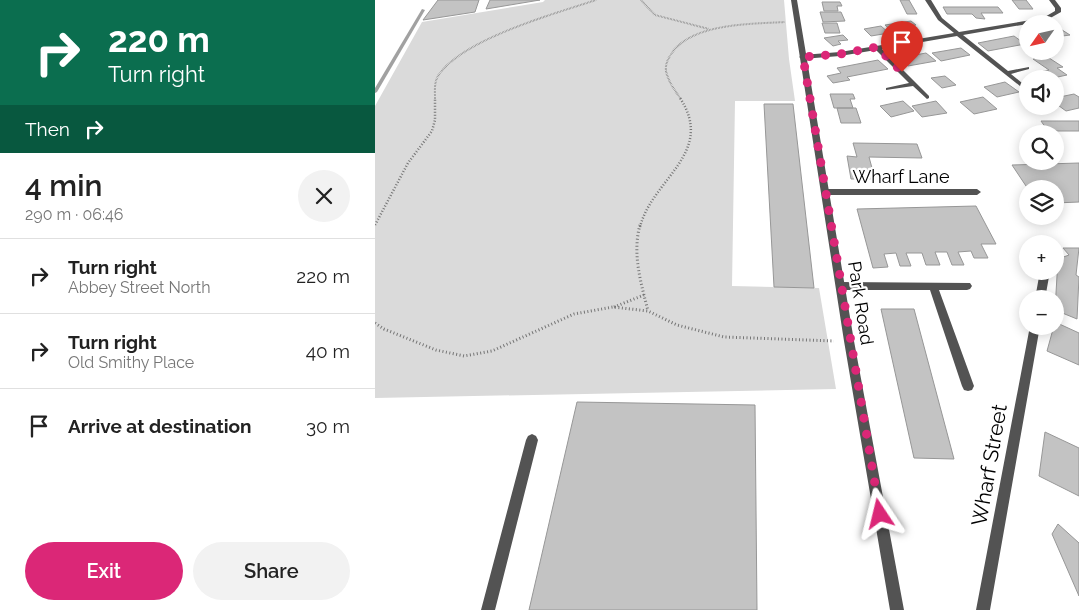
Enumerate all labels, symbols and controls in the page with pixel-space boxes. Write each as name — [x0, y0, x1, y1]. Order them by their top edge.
north arrow — [1019, 15, 1064, 60]
map controls — [1019, 15, 1064, 335]
text: 220 m — [108, 19, 210, 60]
icon: right — [25, 20, 90, 85]
pin — [881, 21, 923, 72]
icon: arrive — [888, 28, 916, 56]
text: Turn right — [108, 61, 205, 87]
button: sound — [1019, 70, 1064, 115]
icon: right — [80, 115, 108, 143]
text: Then — [25, 118, 70, 140]
button: search — [1019, 125, 1064, 170]
street label: Wharf Lane — [853, 166, 950, 187]
text: 4 min — [25, 168, 102, 203]
button: close — [298, 170, 350, 222]
button: layers — [1019, 180, 1064, 225]
text: 290 m · 06:46 — [25, 205, 123, 224]
button: + — [1019, 235, 1064, 280]
text: Turn right — [68, 256, 157, 278]
street label: Park Road — [844, 260, 878, 346]
icon: right — [25, 262, 53, 290]
text: 220 m — [296, 265, 350, 287]
text: Abbey Street North — [68, 278, 211, 297]
button: − — [1019, 290, 1064, 335]
text: Turn right — [68, 331, 157, 353]
icon: right — [25, 337, 53, 365]
text: 40 m — [306, 340, 350, 362]
text: Old Smithy Place — [68, 353, 194, 372]
street label: Wharf Street — [966, 402, 1012, 528]
icon: arrive — [25, 412, 53, 440]
text: Arrive at destination — [68, 415, 252, 437]
text: 30 m — [306, 415, 350, 437]
position arrow — [853, 487, 905, 539]
button: Exit — [25, 542, 183, 600]
button: Share — [193, 542, 350, 600]

